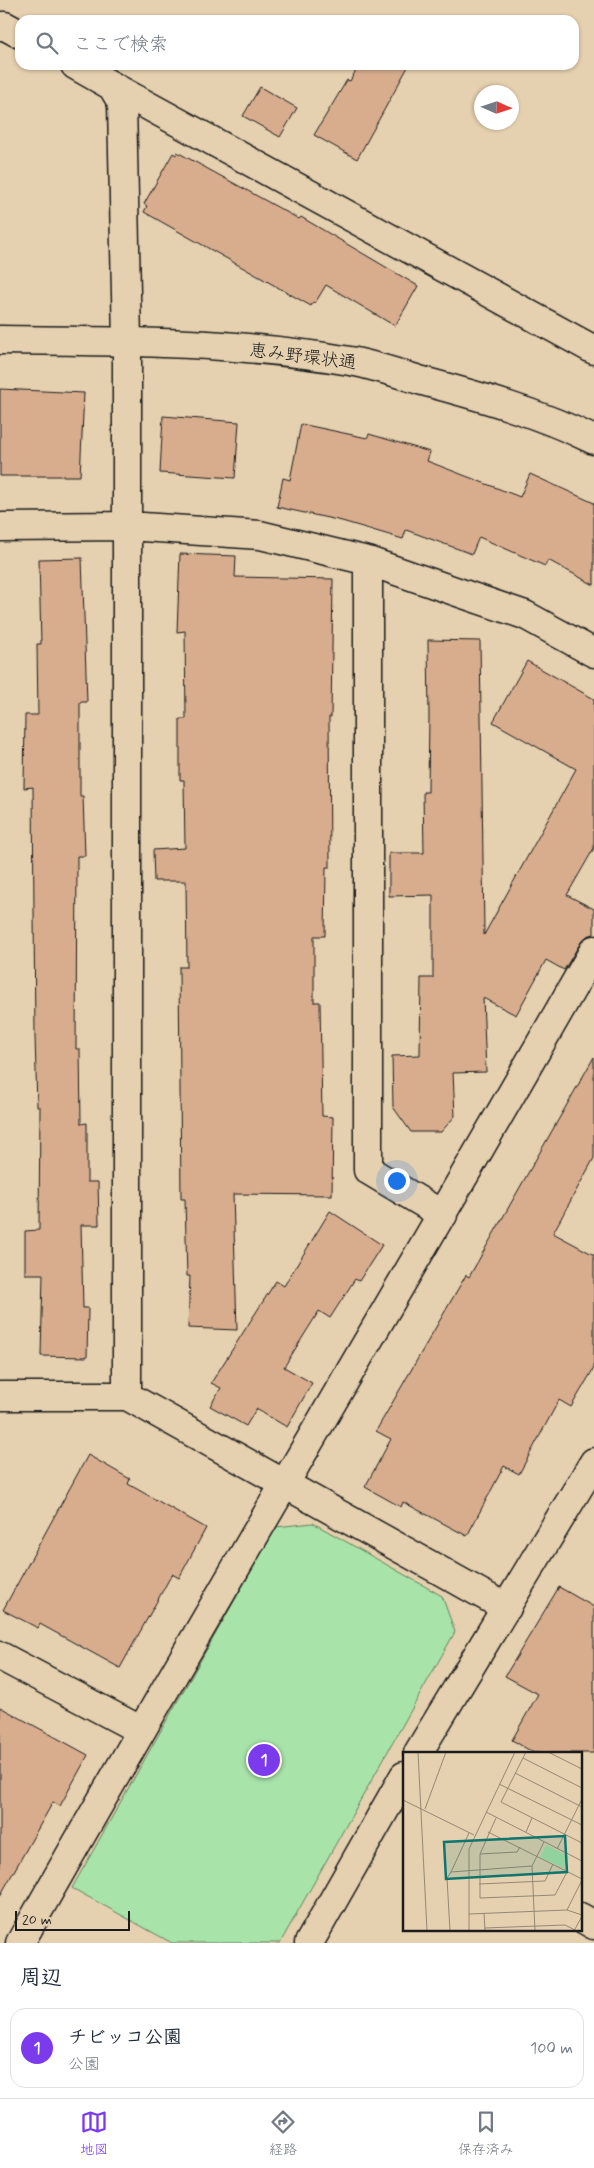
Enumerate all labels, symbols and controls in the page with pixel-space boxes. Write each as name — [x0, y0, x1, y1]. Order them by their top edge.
search box — [15, 15, 579, 70]
icon: search — [33, 29, 61, 57]
text: ここで検索 — [73, 32, 168, 57]
north arrow — [474, 85, 519, 130]
street label: 恵み野環状通 — [248, 339, 358, 375]
your location — [384, 1168, 410, 1194]
pin: 1 — [248, 1741, 280, 1779]
inset map — [403, 1752, 582, 1930]
scale bar — [15, 1908, 130, 1931]
text: 20 m — [22, 1911, 52, 1929]
text: 周辺 — [20, 1964, 62, 1992]
text: チビッコ公園 — [68, 2025, 182, 2050]
text: 1 — [33, 2038, 41, 2059]
text: 100 m — [530, 2038, 573, 2059]
text: 公園 — [68, 2054, 100, 2075]
tab: 地図 — [80, 2108, 108, 2159]
tab: 経路 — [269, 2108, 297, 2159]
tab: 保存済み — [458, 2108, 514, 2159]

